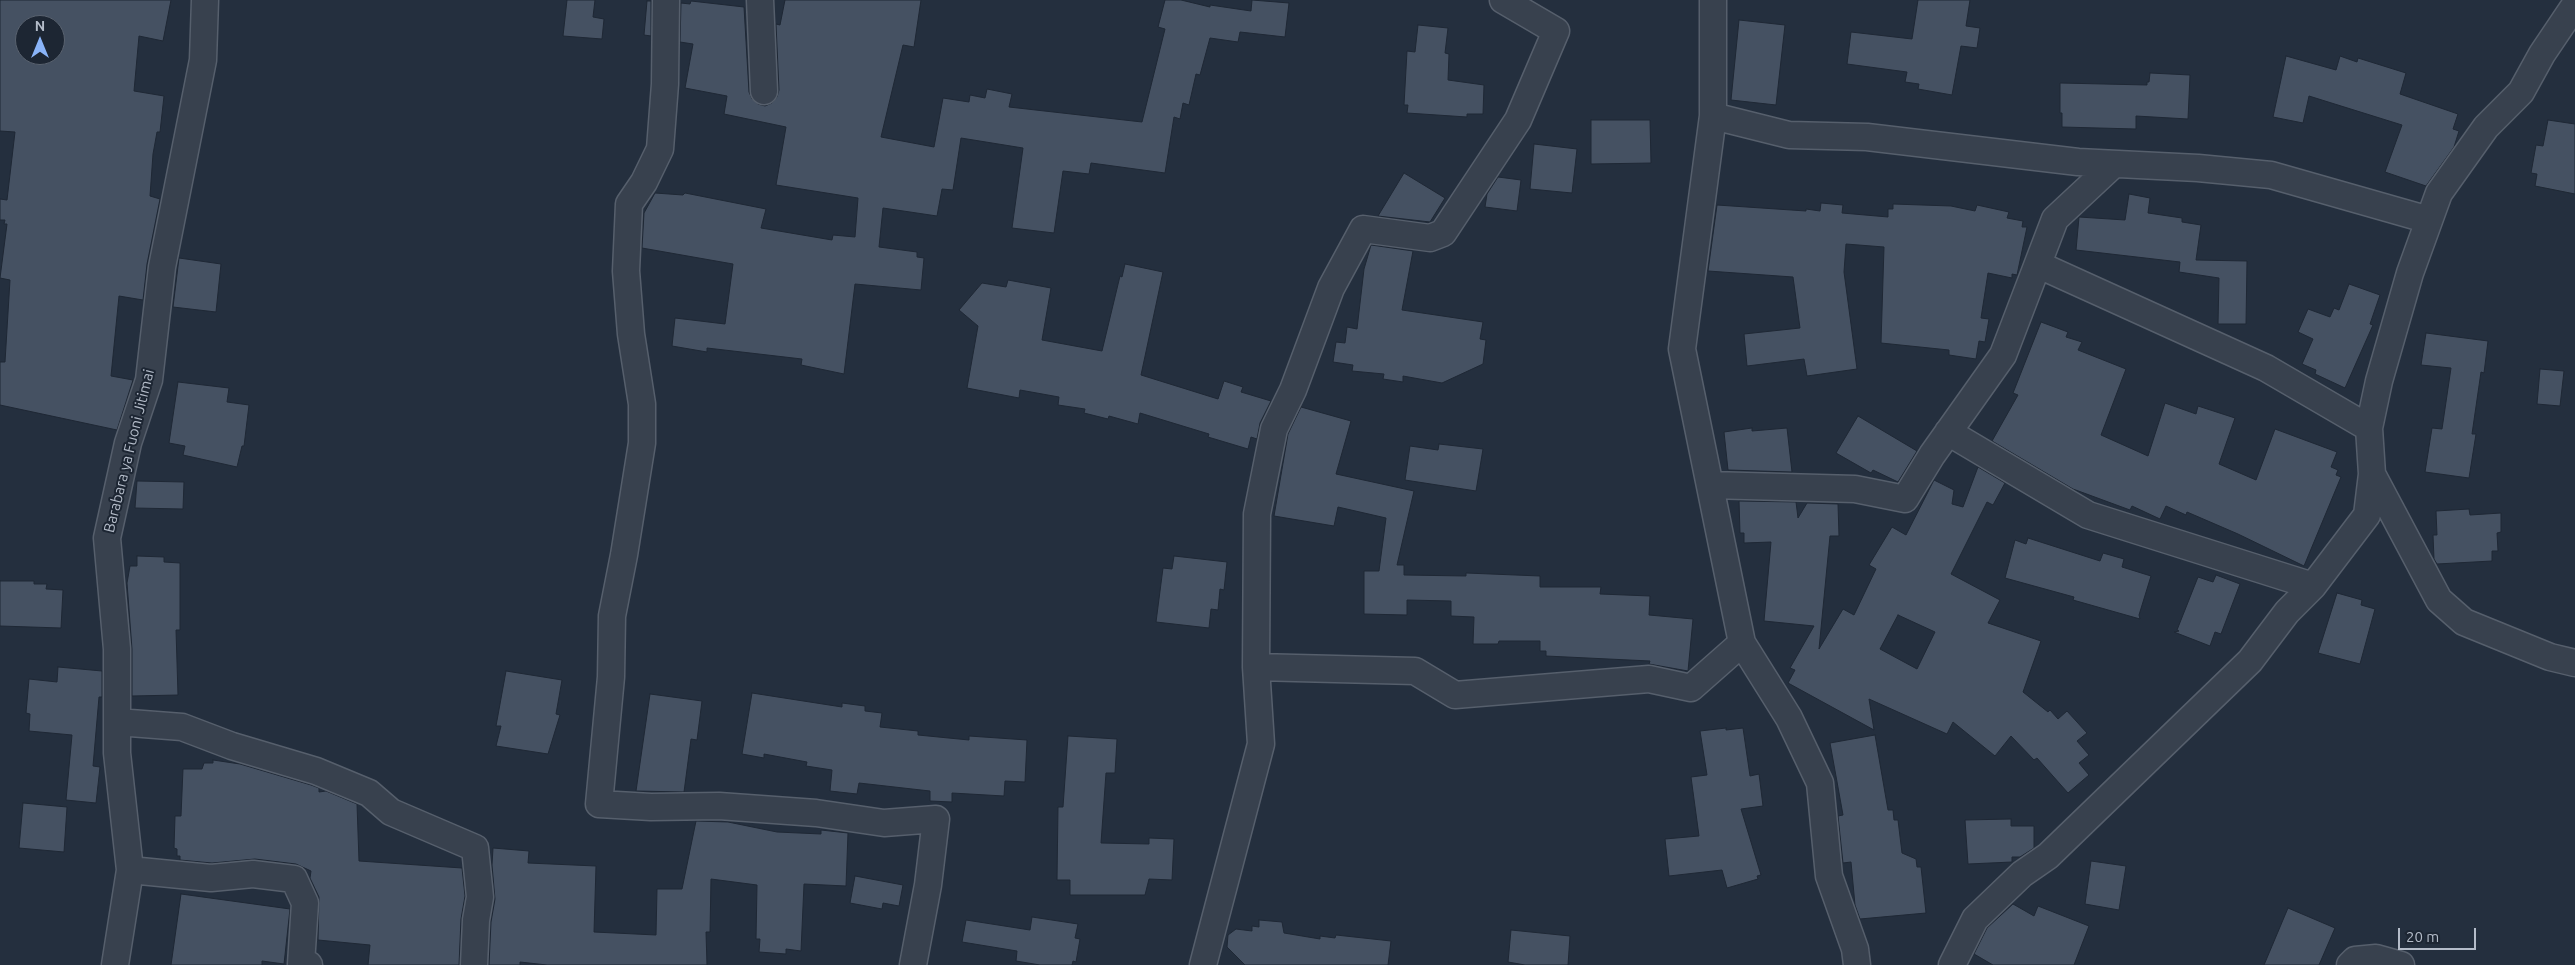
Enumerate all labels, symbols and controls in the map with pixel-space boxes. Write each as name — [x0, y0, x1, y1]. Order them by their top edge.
north arrow — [15, 15, 65, 65]
text: N — [35, 18, 45, 34]
street label: Barabara ya Fuoni Jitimai — [100, 367, 158, 535]
scale bar — [2400, 918, 2478, 950]
text: 20 m — [2406, 928, 2439, 945]

